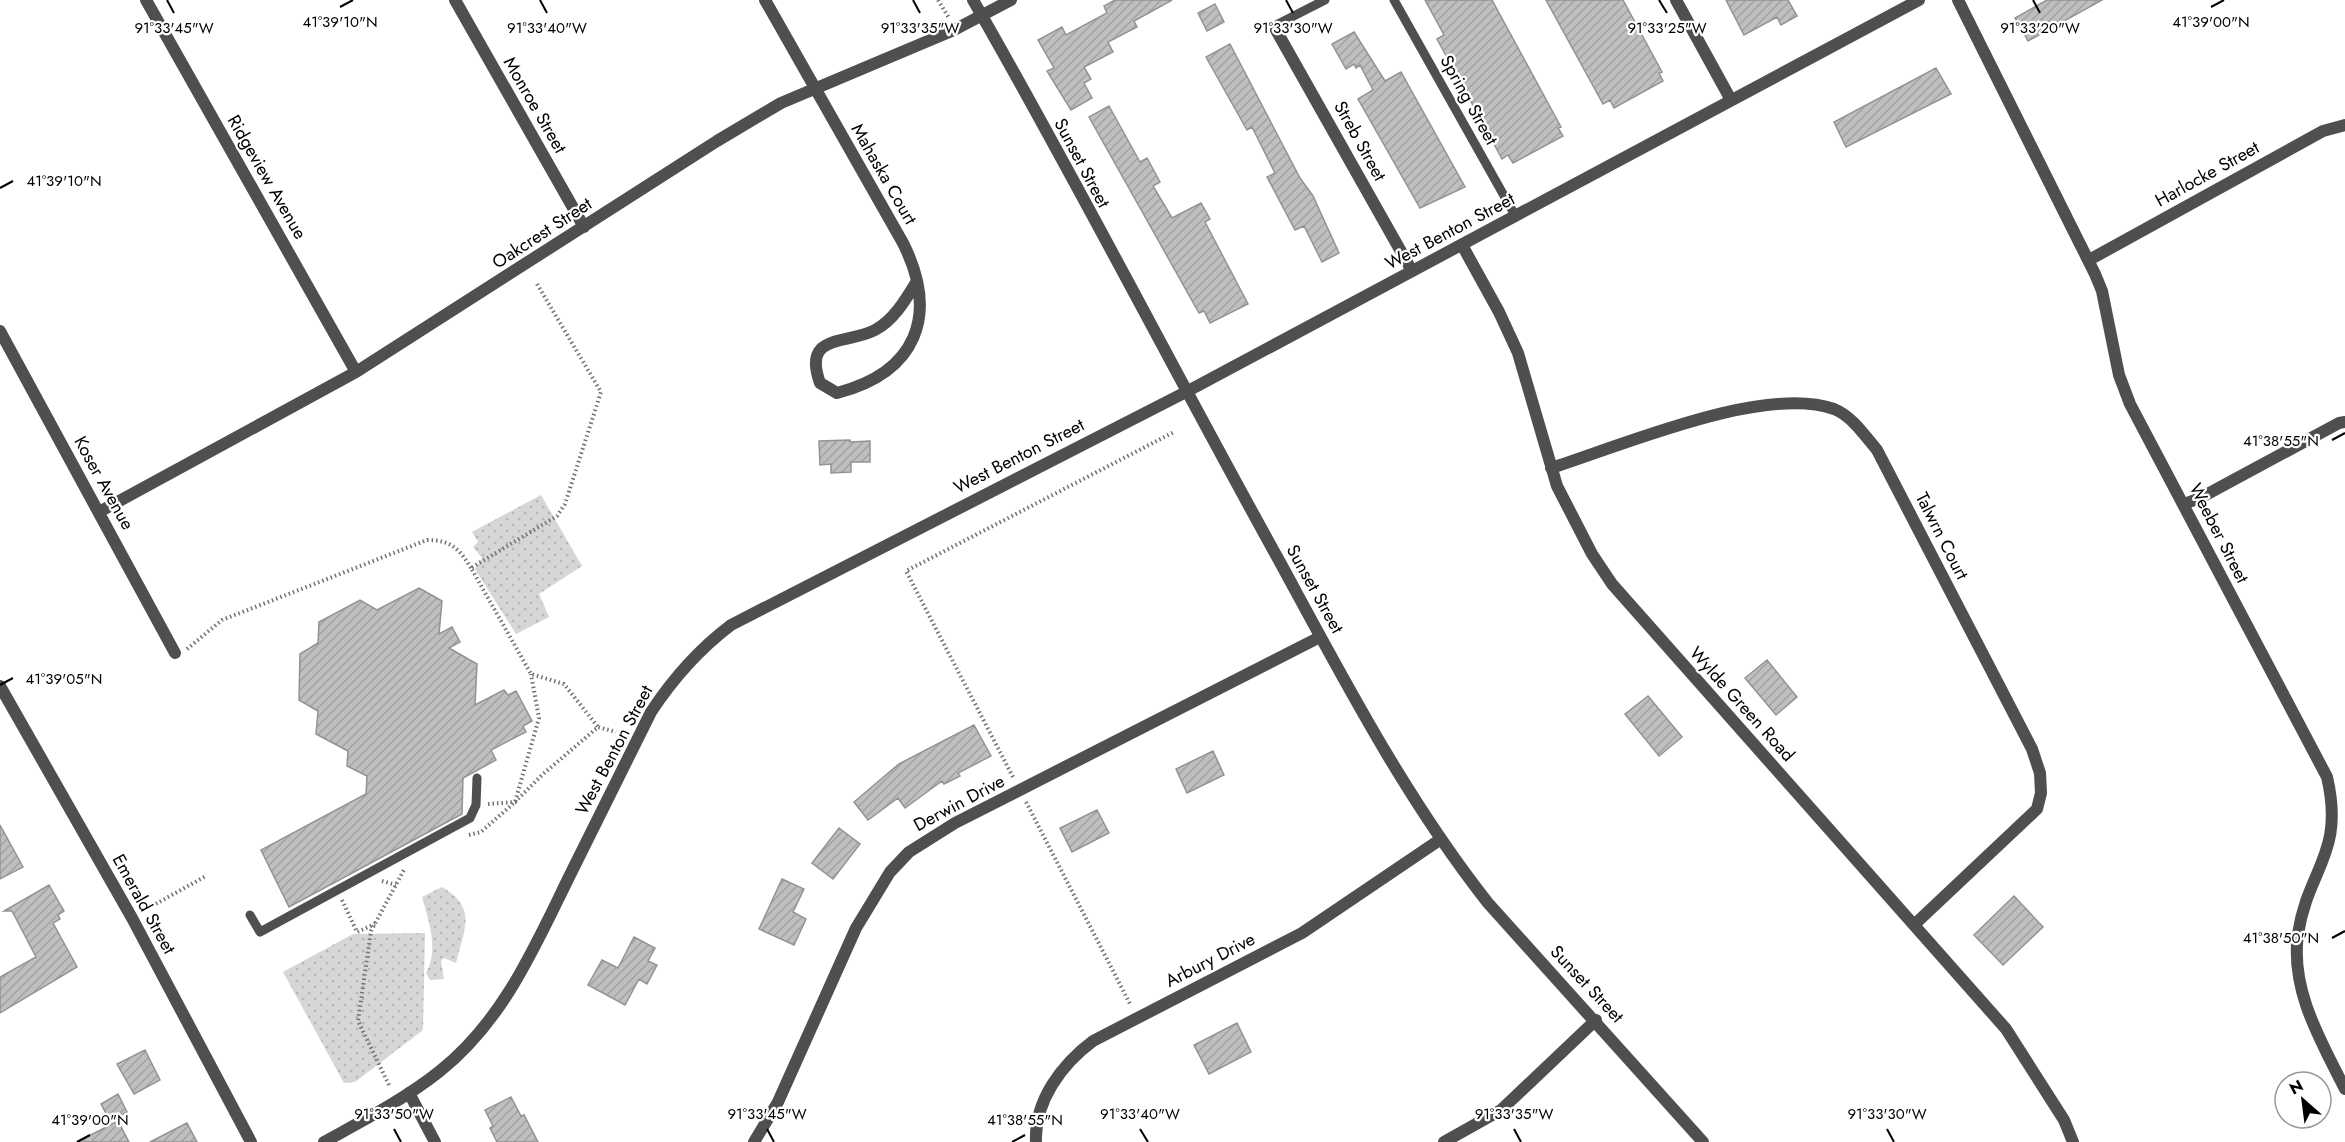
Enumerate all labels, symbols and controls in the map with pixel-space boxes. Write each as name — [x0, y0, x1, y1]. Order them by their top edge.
text: 41°39'10"N — [302, 11, 378, 33]
text: 41°39'00"N — [2172, 11, 2250, 33]
text: 91°33'45"W — [134, 17, 214, 39]
text: 91°33'40"W — [507, 17, 587, 39]
text: 91°33'35"W — [881, 17, 959, 39]
text: 91°33'30"W — [1253, 17, 1333, 39]
text: 91°33'25"W — [1627, 17, 1707, 39]
text: 91°33'20"W — [2000, 17, 2080, 39]
street label: Spring Street — [1434, 50, 1505, 150]
street label: Monroe Street — [497, 52, 573, 159]
street label: Streb Street — [1327, 96, 1393, 186]
street label: Ridgeview Avenue — [221, 110, 313, 244]
street label: Sunset Street — [1048, 114, 1117, 213]
street label: Mahaska Court — [845, 119, 924, 230]
street label: Harlocke Street — [2150, 134, 2264, 213]
text: 41°39'10"N — [26, 170, 102, 192]
street label: West Benton Street — [1381, 186, 1520, 276]
street label: Oakcrest Street — [487, 191, 598, 275]
street label: West Benton Street — [949, 412, 1089, 500]
text: 41°38'55"N — [2243, 430, 2319, 452]
street label: Koser Avenue — [68, 431, 140, 535]
street label: Weeber Street — [2183, 479, 2256, 588]
street label: Talwrn Court — [1909, 488, 1975, 585]
street label: Sunset Street — [1280, 540, 1350, 639]
street label: Wylde Green Road — [1683, 641, 1801, 767]
text: 41°39'05"N — [26, 668, 102, 690]
street label: West Benton Street — [569, 680, 659, 819]
street label: Derwin Drive — [909, 768, 1009, 838]
street label: Emerald Street — [106, 849, 183, 959]
street label: Arbury Drive — [1161, 926, 1259, 994]
text: 41°38'50"N — [2243, 927, 2319, 949]
street label: Sunset Street — [1544, 939, 1630, 1029]
north arrow — [2273, 1070, 2333, 1130]
text: N — [2285, 1074, 2307, 1100]
text: 91°33'50"W — [354, 1103, 434, 1125]
text: 91°33'45"W — [727, 1103, 807, 1125]
text: 91°33'40"W — [1100, 1103, 1180, 1125]
text: 91°33'35"W — [1475, 1103, 1553, 1125]
text: 91°33'30"W — [1847, 1103, 1927, 1125]
text: 41°39'00"N — [51, 1109, 129, 1131]
text: 41°38'55"N — [987, 1109, 1063, 1131]

